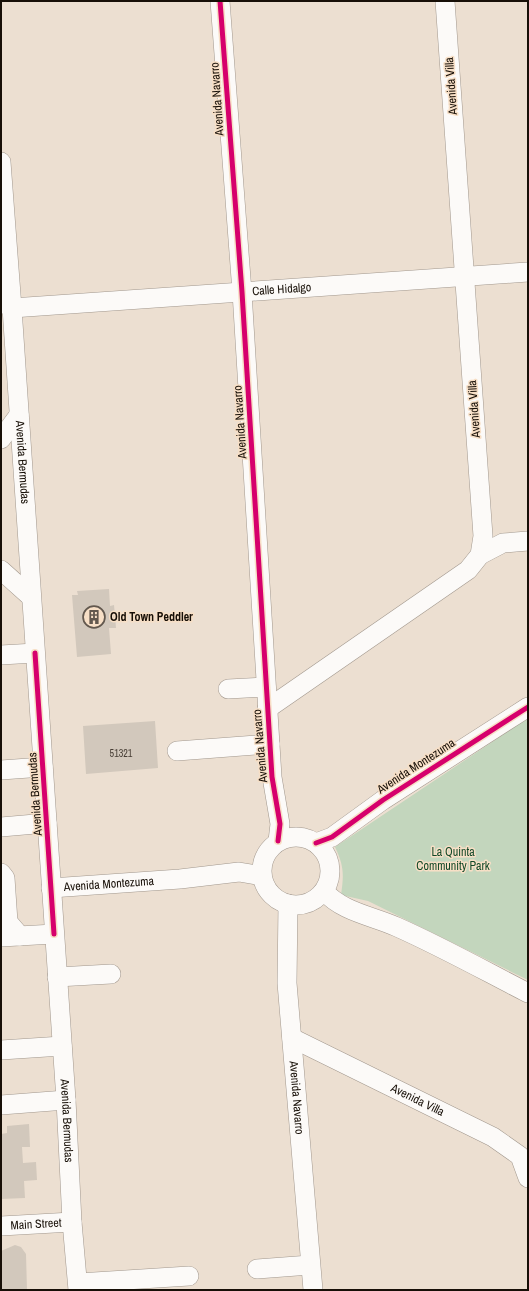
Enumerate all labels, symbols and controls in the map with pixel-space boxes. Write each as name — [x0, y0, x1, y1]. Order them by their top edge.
street label: Avenida Villa — [441, 56, 461, 116]
street label: Avenida Navarro — [206, 62, 228, 137]
street label: Calle Hidalgo — [252, 279, 312, 299]
street label: Avenida Villa — [464, 379, 484, 439]
street label: Avenida Navarro — [229, 385, 251, 460]
street label: Avenida Bermudas — [12, 419, 33, 505]
building icon: Old Town Peddler — [81, 604, 107, 630]
place label: Old Town Peddler — [110, 609, 193, 625]
street label: Avenida Navarro — [249, 709, 271, 784]
street label: Avenida Montezuma — [373, 734, 459, 798]
house number: 51321 — [110, 747, 133, 760]
street label: Avenida Bermudas — [24, 752, 46, 837]
park label: La Quinta Community Park — [416, 844, 490, 874]
street label: Avenida Montezuma — [62, 873, 155, 895]
street label: Avenida Navarro — [286, 1059, 308, 1135]
street label: Avenida Bermudas — [57, 1077, 77, 1163]
street label: Avenida Villa — [387, 1079, 448, 1120]
street label: Main Street — [10, 1215, 62, 1233]

